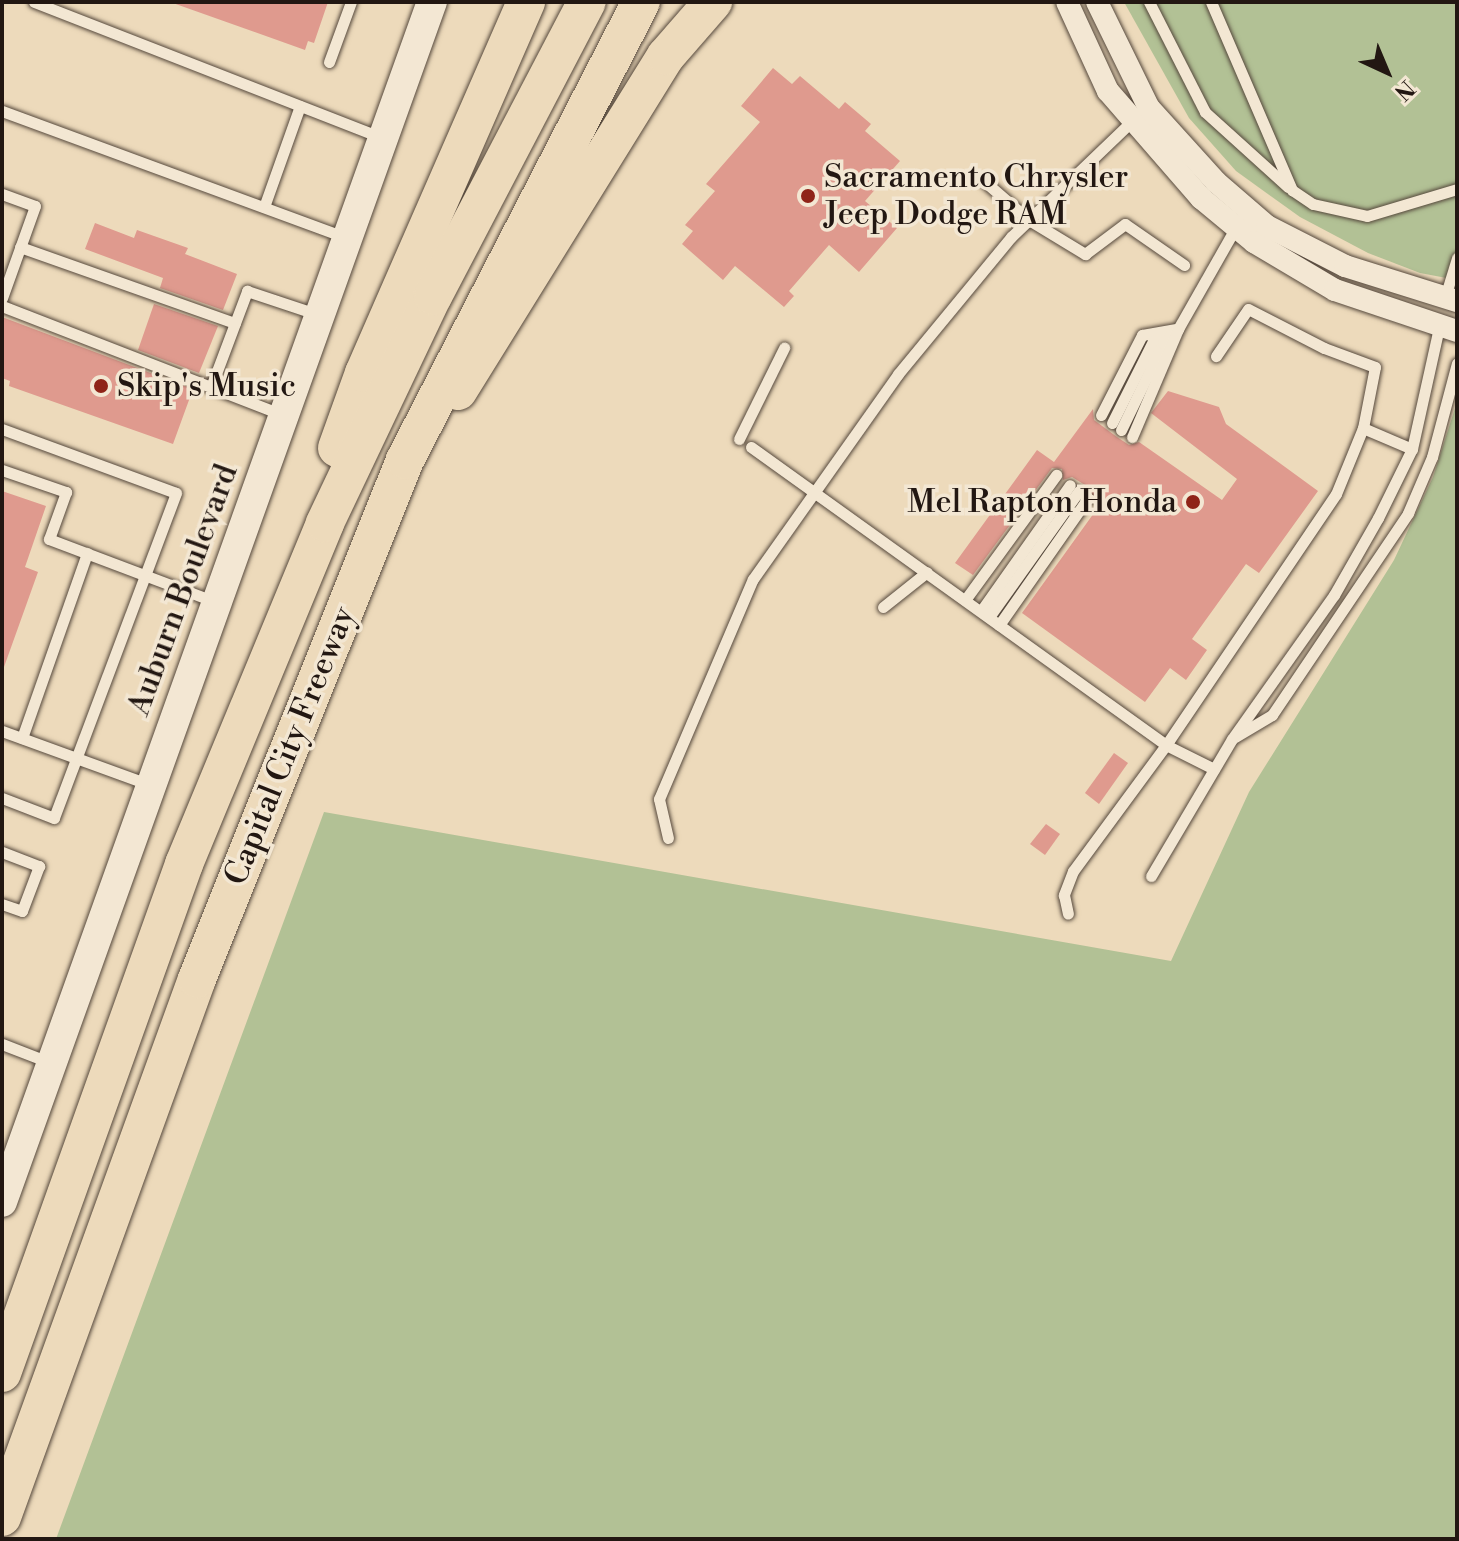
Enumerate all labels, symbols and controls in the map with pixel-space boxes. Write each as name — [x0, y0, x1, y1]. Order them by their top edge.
north arrow — [1347, 32, 1427, 112]
text: N — [1388, 74, 1420, 105]
place label: Sacramento Chrysler Jeep Dodge RAM — [824, 159, 1128, 234]
marker: Sacramento Chrysler Jeep Dodge RAM — [799, 187, 817, 205]
place label: Skip's Music — [117, 367, 296, 405]
marker: Skip's Music — [92, 377, 110, 395]
street label: Auburn Boulevard — [120, 459, 246, 721]
place label: Mel Rapton Honda — [907, 483, 1177, 521]
marker: Mel Rapton Honda — [1184, 493, 1202, 511]
street label: Capital City Freeway — [217, 601, 363, 891]

